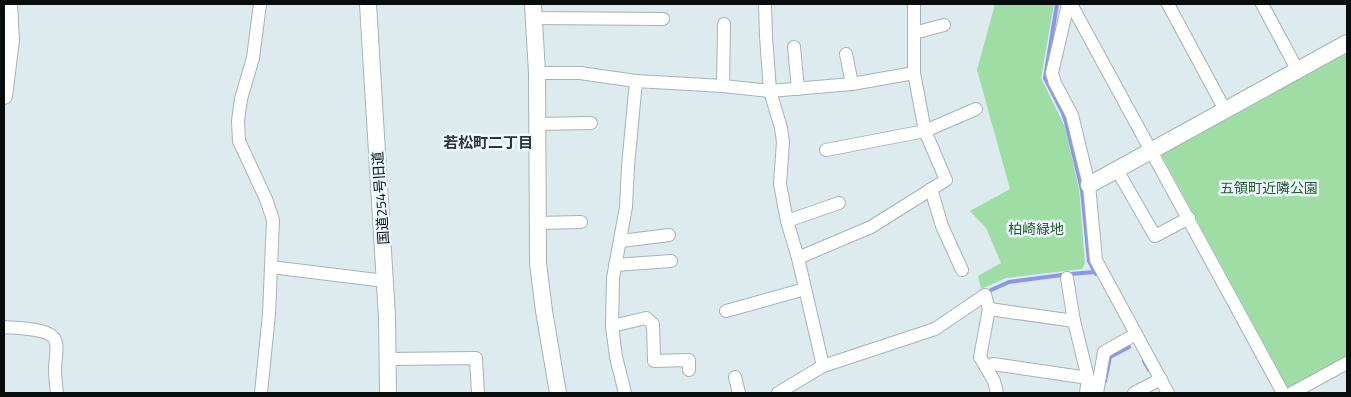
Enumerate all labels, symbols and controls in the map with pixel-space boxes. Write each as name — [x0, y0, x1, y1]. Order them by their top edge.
district label: 若松町二丁目 — [443, 131, 533, 154]
street label: 国道254号旧道 — [366, 151, 394, 245]
park label: 五領町近隣公園 — [1220, 177, 1318, 198]
park label: 柏崎緑地 — [1008, 218, 1064, 239]

